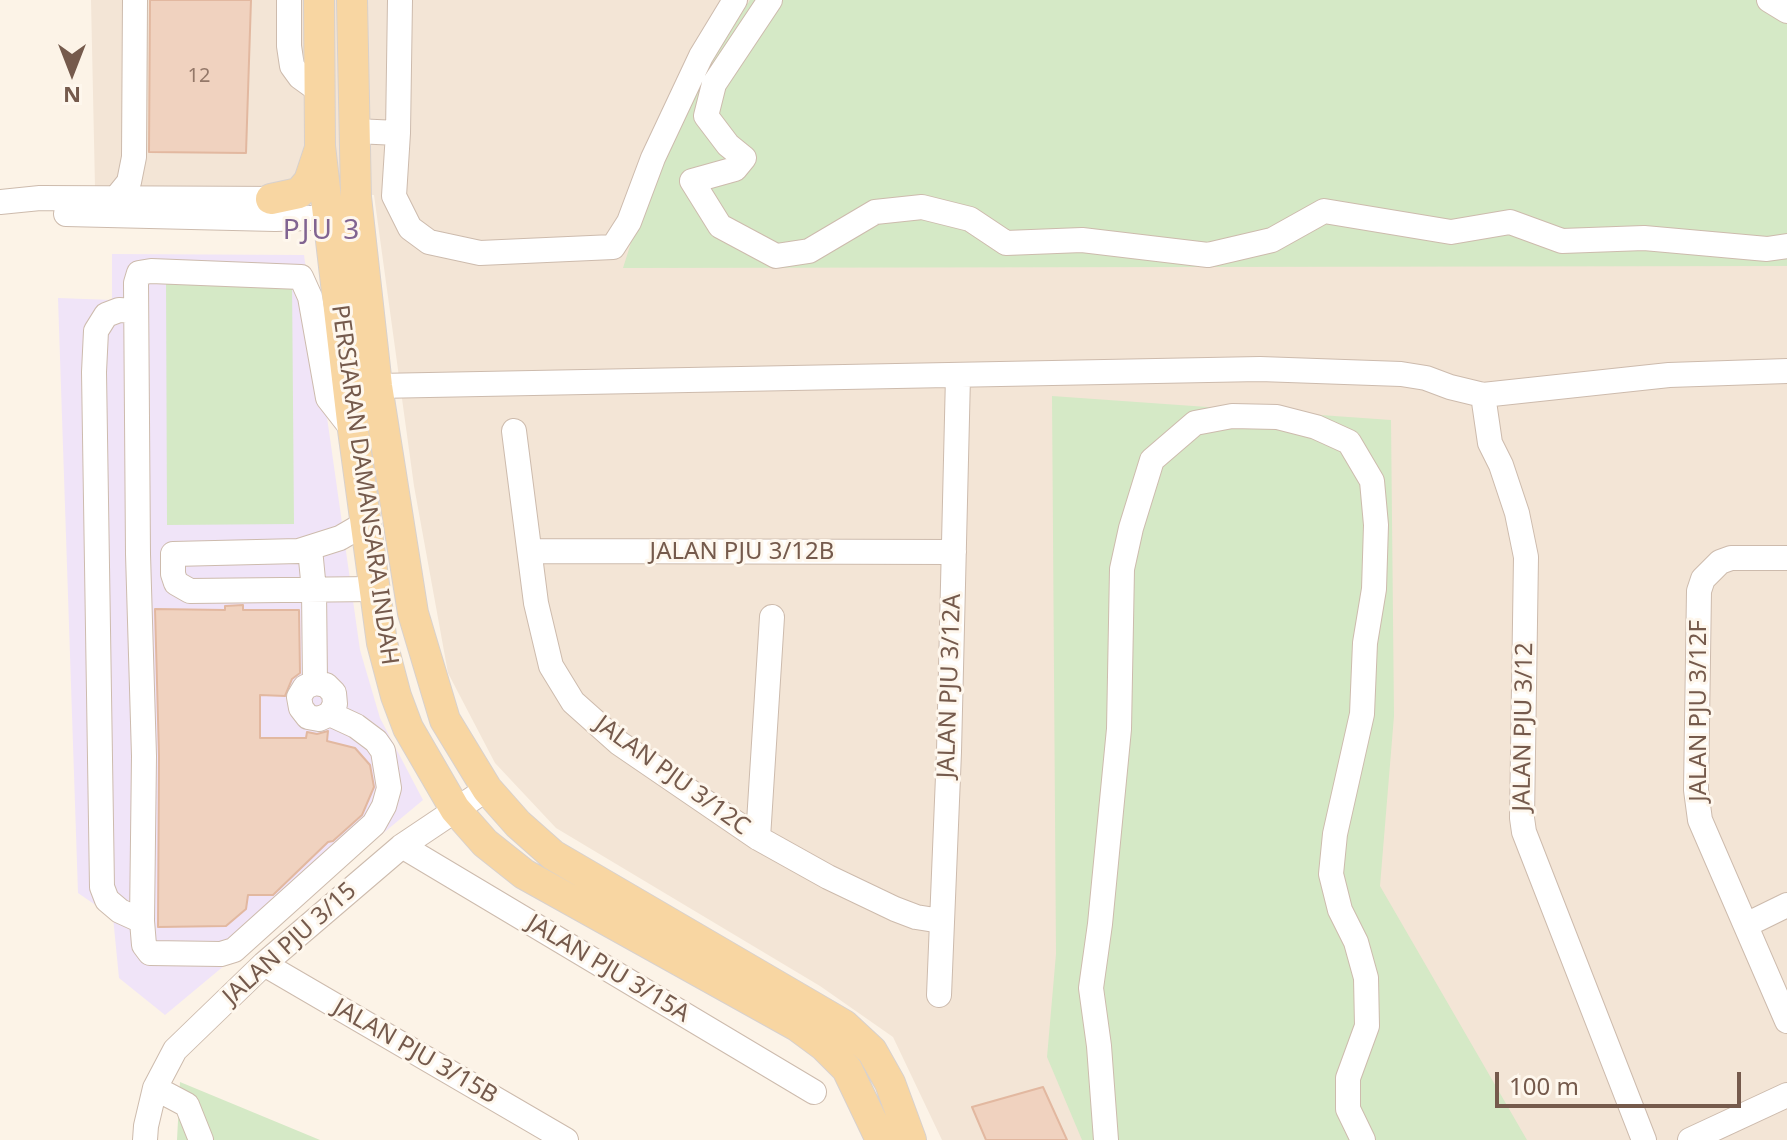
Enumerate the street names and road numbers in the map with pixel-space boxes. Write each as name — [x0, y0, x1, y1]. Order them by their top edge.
street label: PERSIARAN DAMANSARA INDAH — [324, 303, 404, 667]
street label: JALAN PJU 3/12B — [650, 538, 834, 566]
street label: JALAN PJU 3/12A — [932, 593, 968, 779]
street label: JALAN PJU 3/12F — [1685, 620, 1713, 802]
street label: JALAN PJU 3/12 — [1508, 642, 1540, 812]
street label: JALAN PJU 3/12C — [589, 710, 755, 842]
street label: JALAN PJU 3/15 — [217, 877, 363, 1011]
street label: JALAN PJU 3/15A — [521, 909, 695, 1029]
street label: JALAN PJU 3/15B — [328, 993, 502, 1111]

